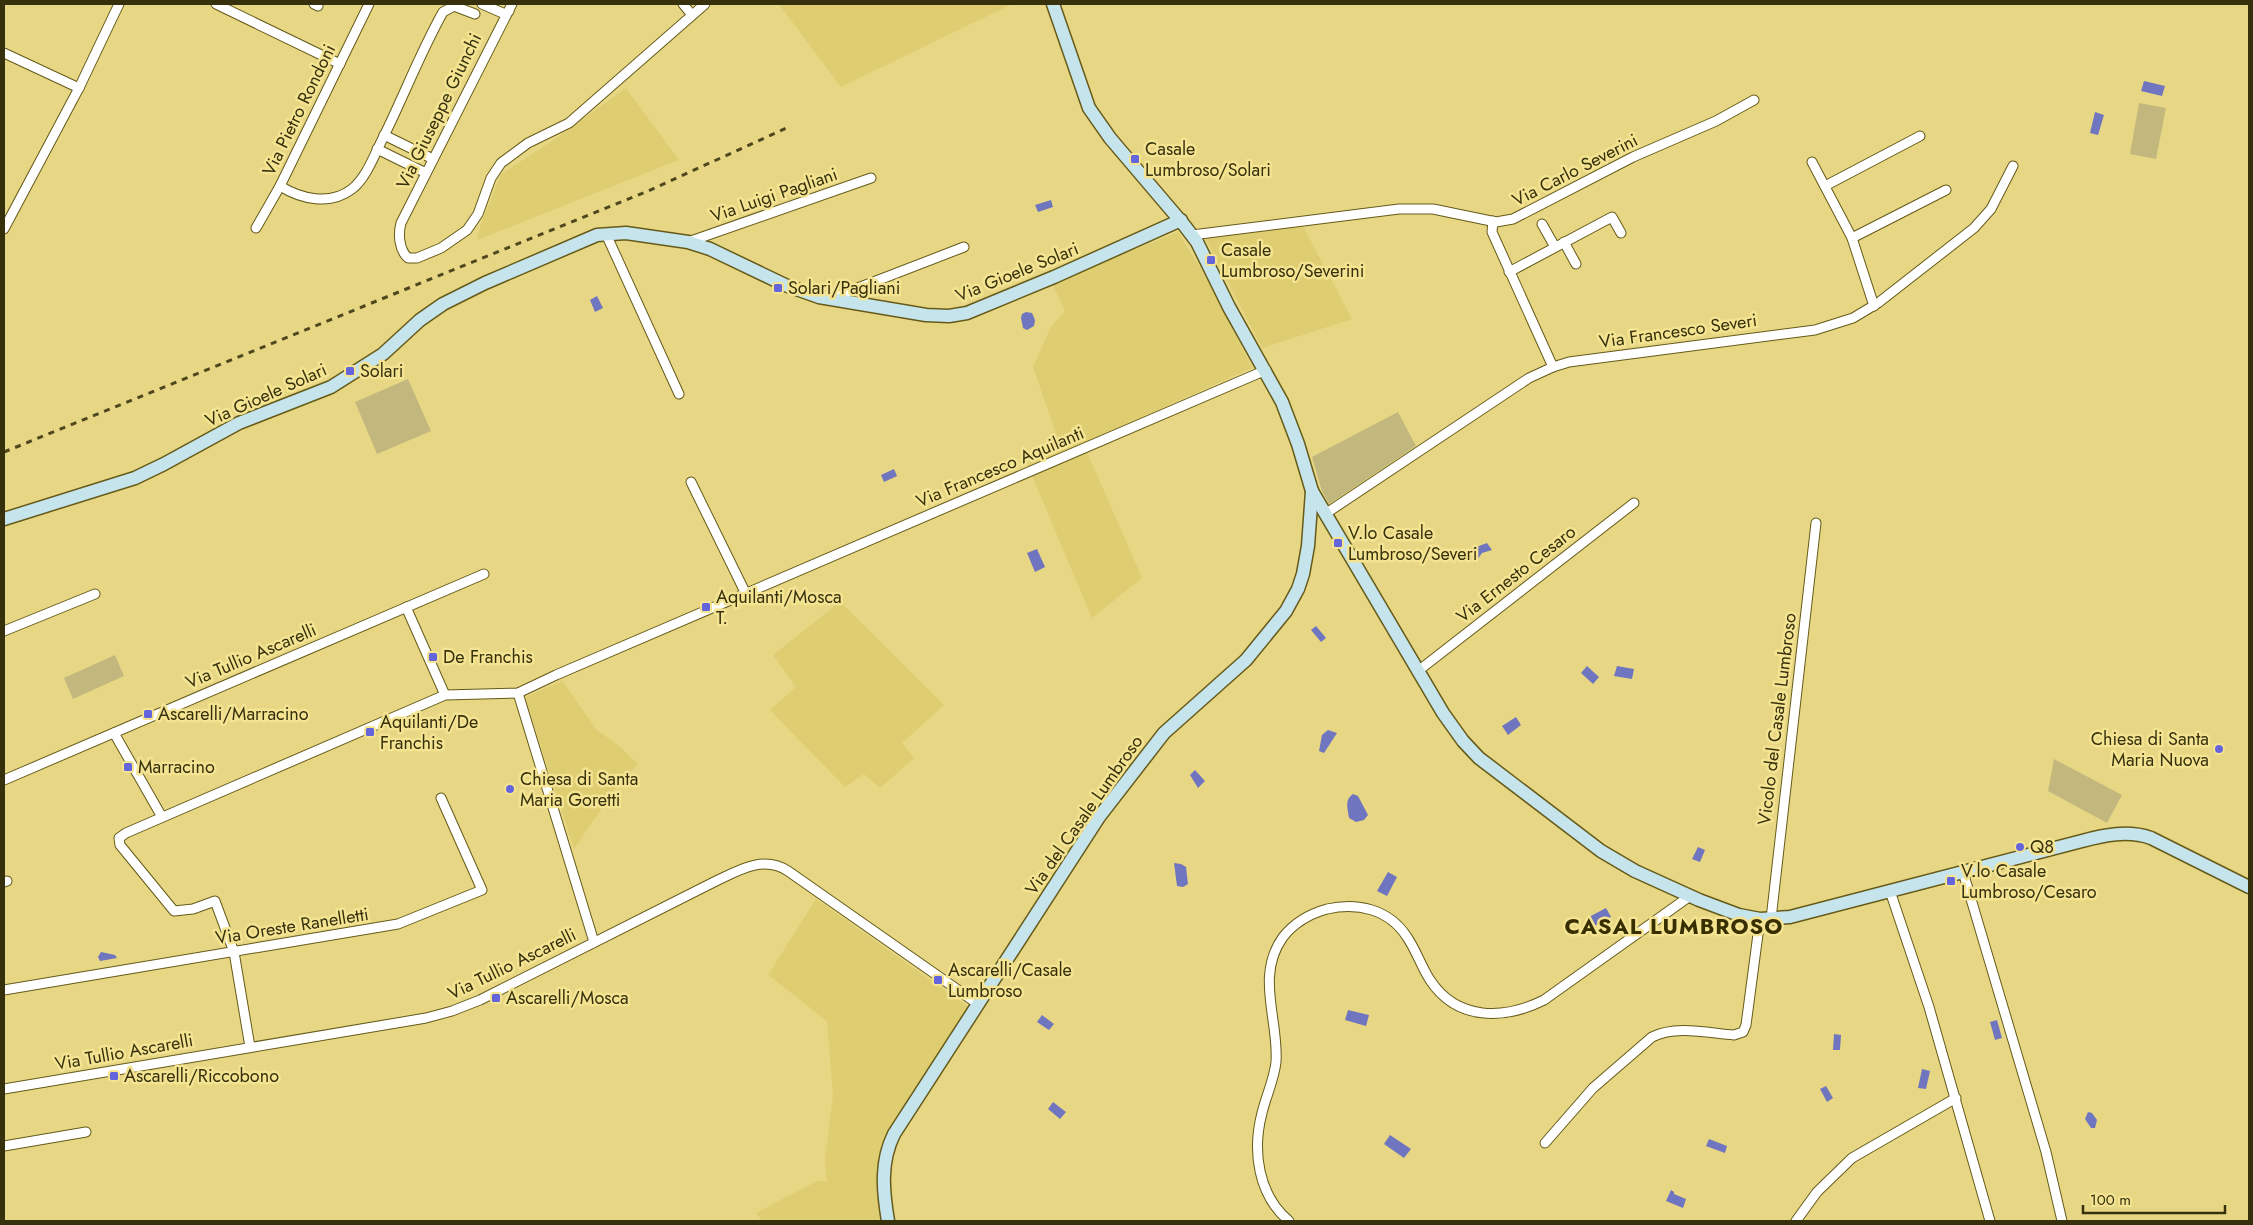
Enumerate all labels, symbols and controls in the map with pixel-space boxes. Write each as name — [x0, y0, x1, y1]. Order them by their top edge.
street label: Via Giuseppe Giunchi — [390, 29, 488, 193]
street label: Via Pietro Rondoni — [256, 40, 342, 180]
street label: Via Carlo Severini — [1508, 127, 1642, 213]
place label: Casale Lumbroso/Solari — [1145, 136, 1271, 183]
marker: Casale Lumbroso/Solari — [1129, 153, 1141, 165]
street label: Via Luigi Pagliani — [707, 161, 841, 229]
street label: Via Gioele Solari — [952, 236, 1082, 308]
place label: Casale Lumbroso/Severini — [1221, 237, 1364, 284]
marker: Casale Lumbroso/Severini — [1205, 254, 1217, 266]
place label: Solari/Pagliani — [788, 275, 900, 301]
marker: Solari/Pagliani — [772, 282, 784, 294]
street label: Via Francesco Severi — [1597, 307, 1759, 355]
street label: Via Gioele Solari — [201, 357, 331, 433]
place label: Solari — [360, 358, 403, 384]
marker: Solari — [344, 365, 356, 377]
street label: Via Francesco Aquilanti — [912, 420, 1088, 514]
street label: Via Ernesto Cesaro — [1451, 519, 1581, 629]
place label: V.lo Casale Lumbroso/Severi — [1348, 520, 1477, 567]
marker: V.lo Casale Lumbroso/Severi — [1332, 537, 1344, 549]
place label: Aquilanti/Mosca T. — [716, 584, 842, 631]
marker: Aquilanti/Mosca T. — [700, 601, 712, 613]
street label: Vicolo del Casale Lumbroso — [1751, 611, 1803, 827]
street label: Via Tullio Ascarelli — [182, 617, 320, 695]
place label: De Franchis — [443, 644, 533, 670]
marker: De Franchis — [427, 651, 439, 663]
place label: Ascarelli/Marracino — [158, 701, 309, 727]
marker: Ascarelli/Marracino — [142, 708, 154, 720]
place label: Aquilanti/De Franchis — [380, 709, 478, 756]
marker: Aquilanti/De Franchis — [364, 726, 376, 738]
place label: Chiesa di Santa Maria Nuova — [2091, 726, 2209, 773]
street label: Via del Casale Lumbroso — [1019, 730, 1149, 900]
marker: Chiesa di Santa Maria Nuova — [2213, 743, 2225, 755]
place label: Marracino — [138, 754, 215, 780]
marker: Marracino — [122, 761, 134, 773]
place label: Chiesa di Santa Maria Goretti — [520, 766, 638, 813]
marker: Chiesa di Santa Maria Goretti — [504, 783, 516, 795]
place label: Q8 — [2030, 834, 2054, 860]
marker: Q8 — [2014, 841, 2026, 853]
place label: V.lo Casale Lumbroso/Cesaro — [1961, 858, 2097, 905]
marker: V.lo Casale Lumbroso/Cesaro — [1945, 875, 1957, 887]
street label: Via Oreste Ranelletti — [214, 901, 370, 951]
district label: CASAL LUMBROSO — [1565, 910, 1783, 942]
street label: Via Tullio Ascarelli — [444, 922, 580, 1006]
place label: Ascarelli/Casale Lumbroso — [948, 957, 1072, 1004]
marker: Ascarelli/Casale Lumbroso — [932, 974, 944, 986]
place label: Ascarelli/Mosca — [506, 985, 629, 1011]
marker: Ascarelli/Mosca — [490, 992, 502, 1004]
street label: Via Tullio Ascarelli — [53, 1027, 195, 1077]
place label: Ascarelli/Riccobono — [124, 1063, 279, 1089]
marker: Ascarelli/Riccobono — [108, 1070, 120, 1082]
scale bar — [2083, 1182, 2226, 1214]
text: 100 m — [2090, 1189, 2131, 1211]

